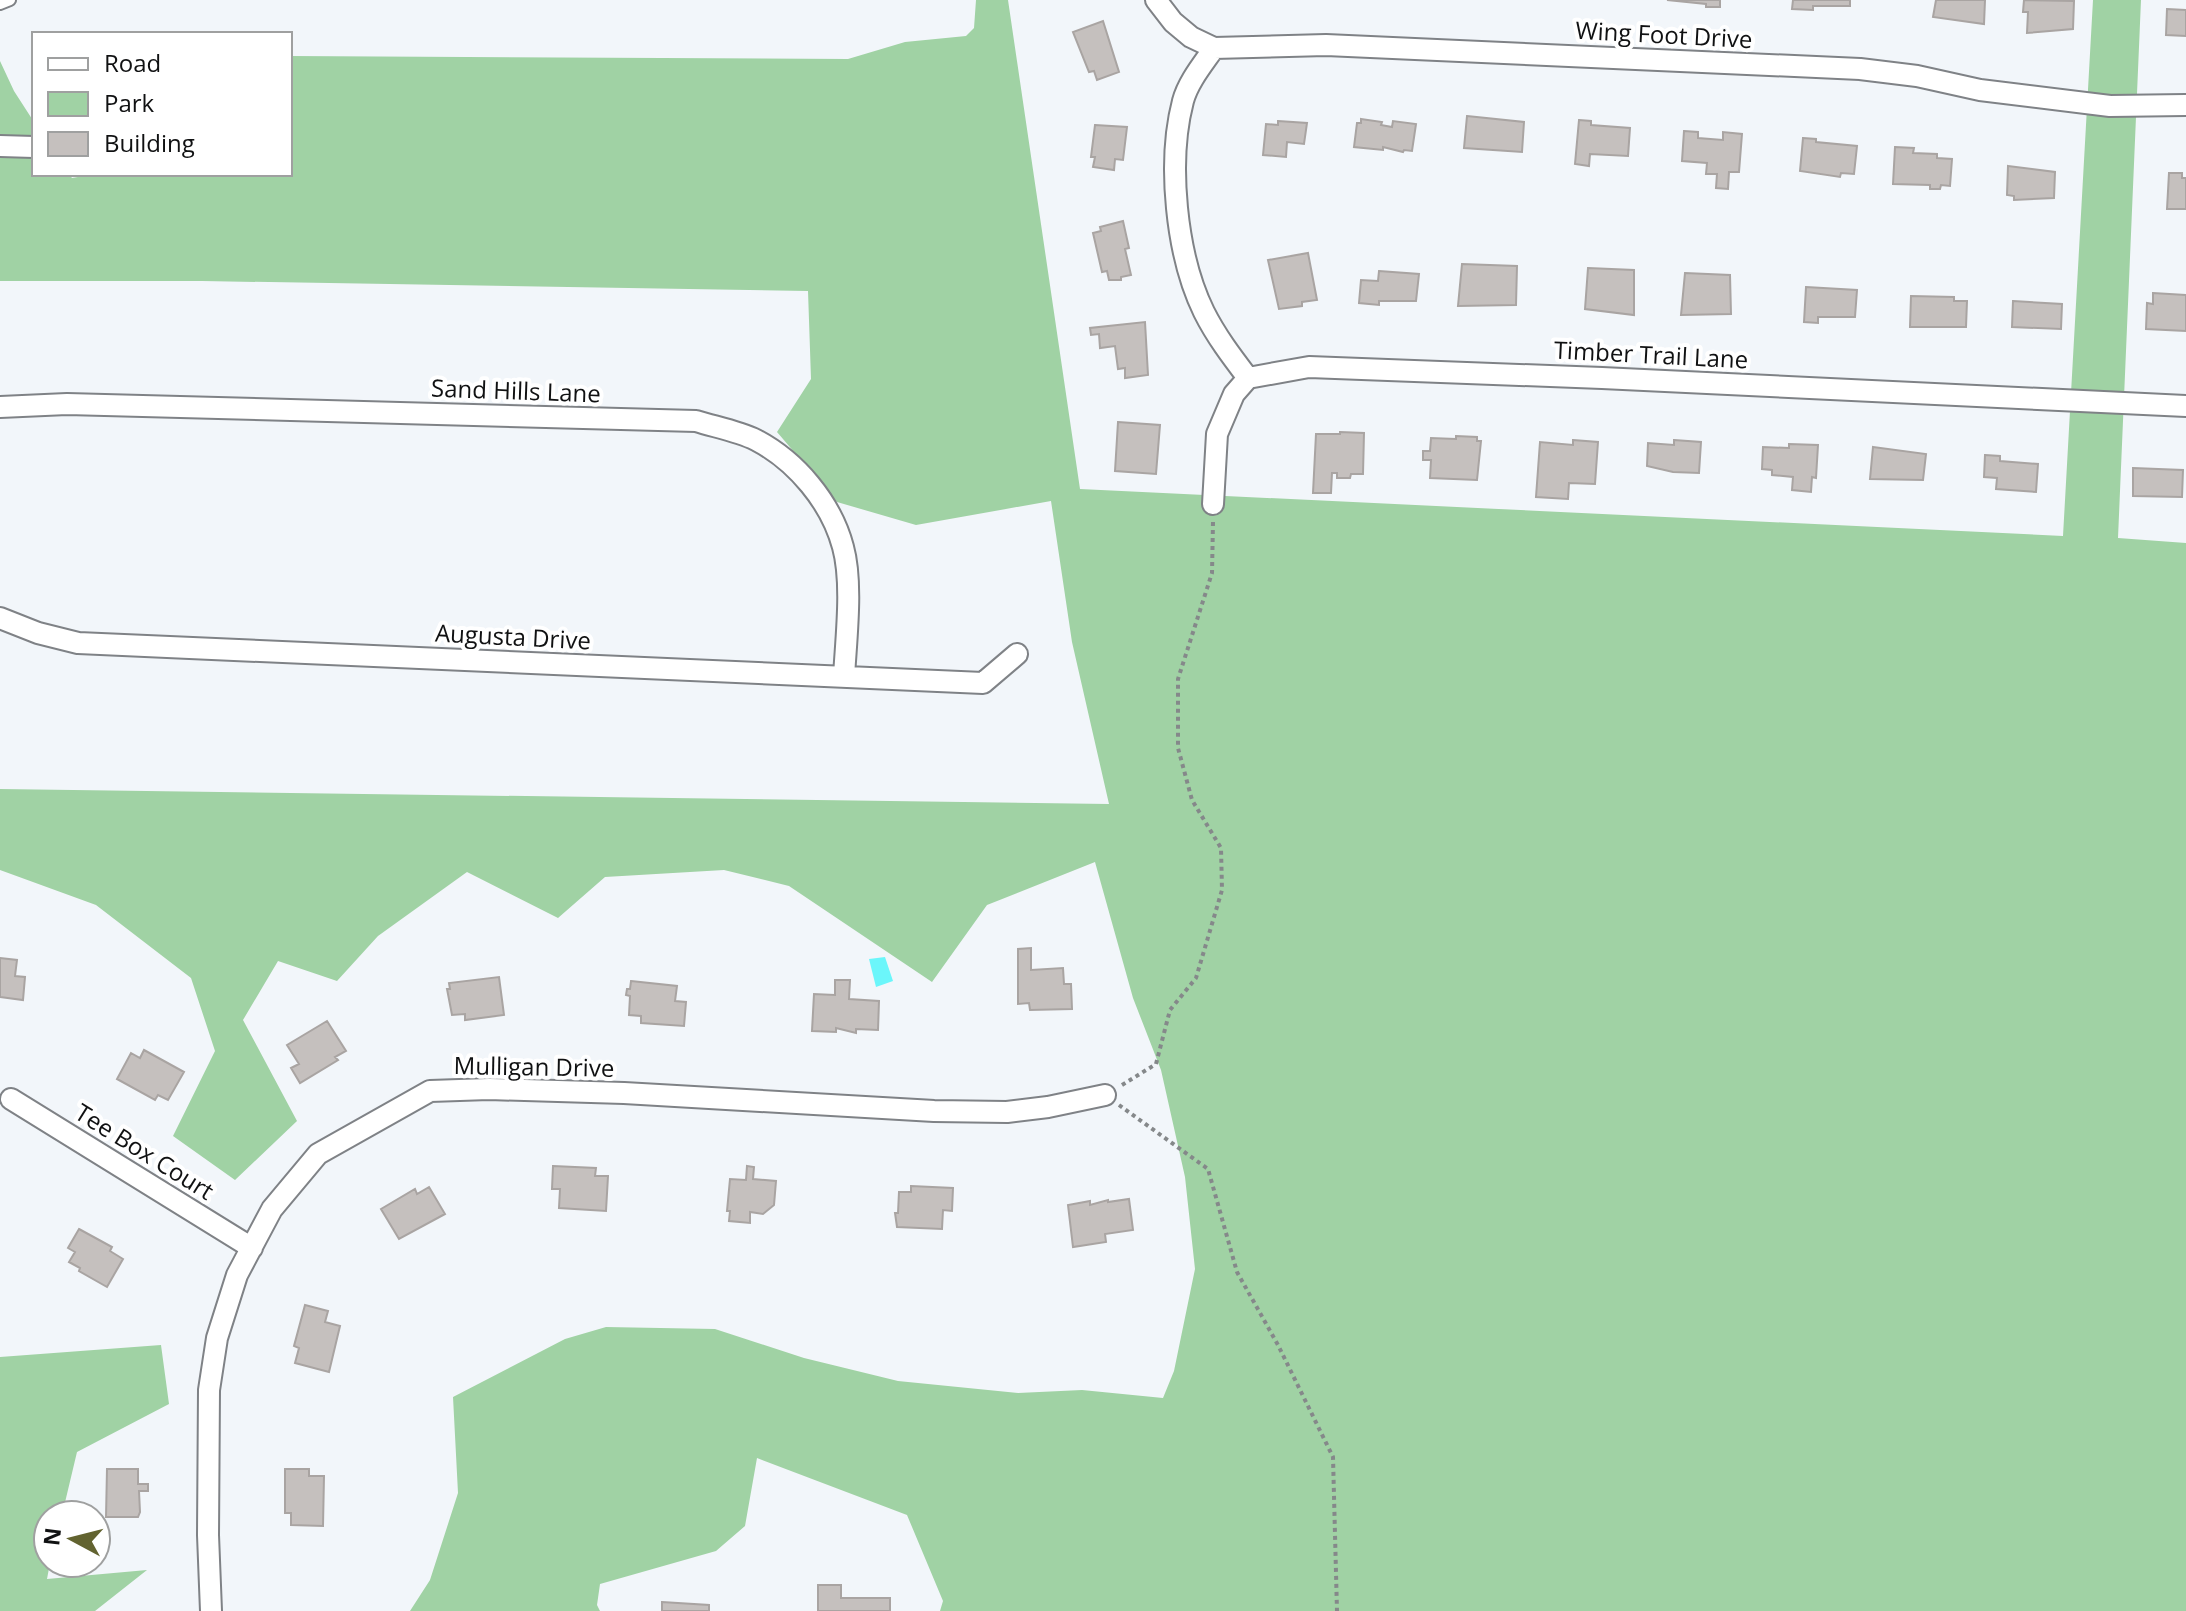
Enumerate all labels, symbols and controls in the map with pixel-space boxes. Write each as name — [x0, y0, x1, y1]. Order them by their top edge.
street label: Wing Foot Drive — [1575, 13, 1753, 55]
legend — [32, 32, 292, 176]
text: Road — [104, 46, 161, 79]
text: Park — [104, 86, 155, 119]
text: Building — [104, 126, 195, 159]
street label: Timber Trail Lane — [1553, 332, 1749, 376]
street label: Sand Hills Lane — [431, 371, 601, 409]
street label: Augusta Drive — [434, 615, 592, 657]
street label: Mulligan Drive — [453, 1048, 615, 1084]
street label: Tee Box Court — [69, 1095, 221, 1207]
north arrow — [32, 1499, 112, 1579]
text: N — [35, 1526, 67, 1547]

